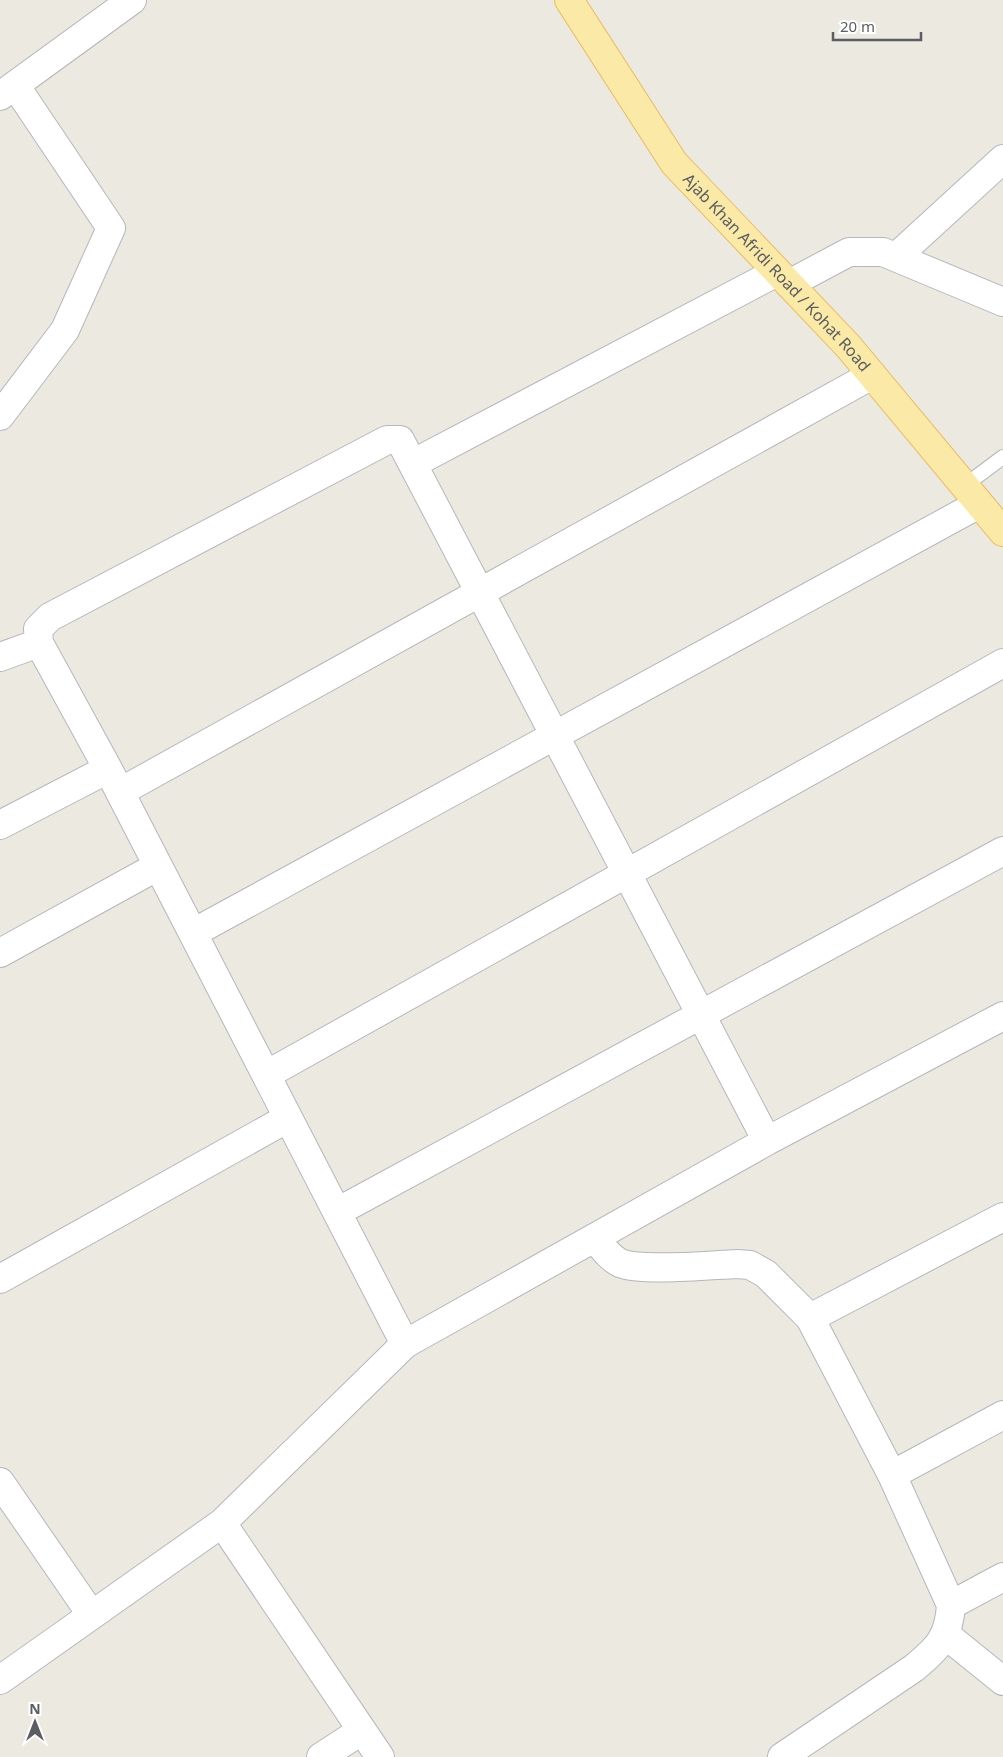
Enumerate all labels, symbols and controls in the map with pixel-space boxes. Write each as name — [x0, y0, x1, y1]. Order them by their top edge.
scale bar — [833, 10, 920, 42]
text: 20 m — [840, 16, 875, 36]
street label: Ajab Khan Afridi Road / Kohat Road — [678, 168, 876, 376]
north arrow — [10, 1697, 60, 1747]
text: N — [29, 1699, 41, 1718]

